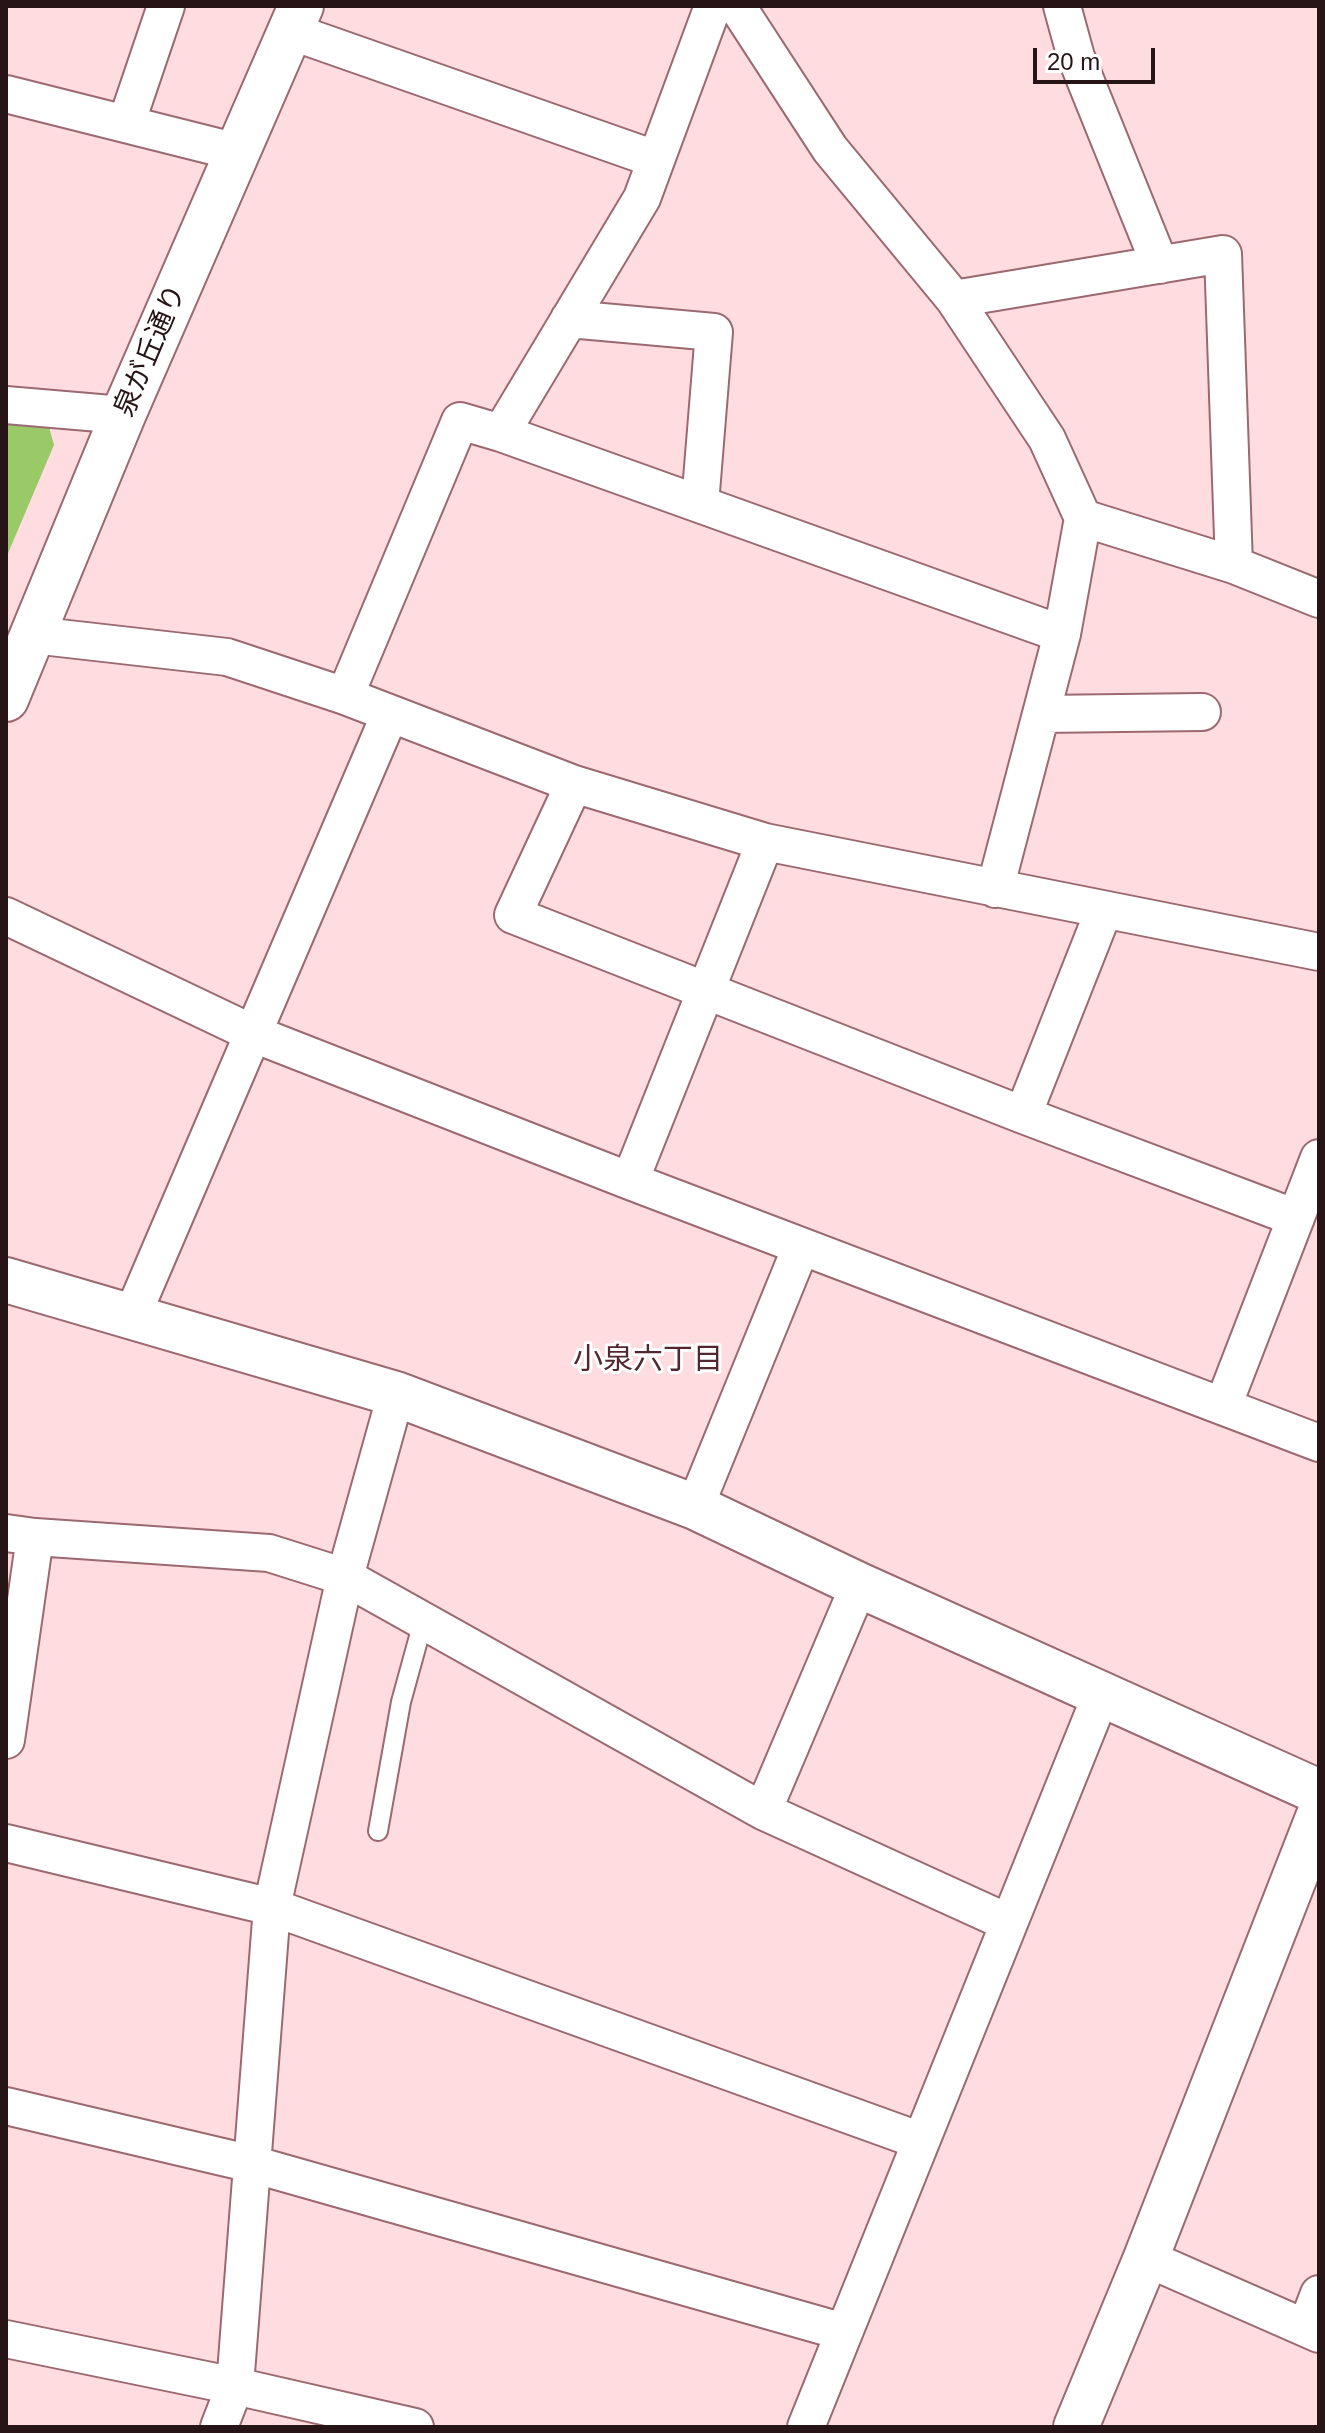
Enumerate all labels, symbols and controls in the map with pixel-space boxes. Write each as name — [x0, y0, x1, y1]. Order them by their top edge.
scale bar — [1037, 32, 1159, 82]
text: 20 m — [1047, 48, 1100, 75]
street label: 泉が丘通り — [108, 280, 194, 422]
district label: 小泉六丁目 — [573, 1343, 723, 1379]

